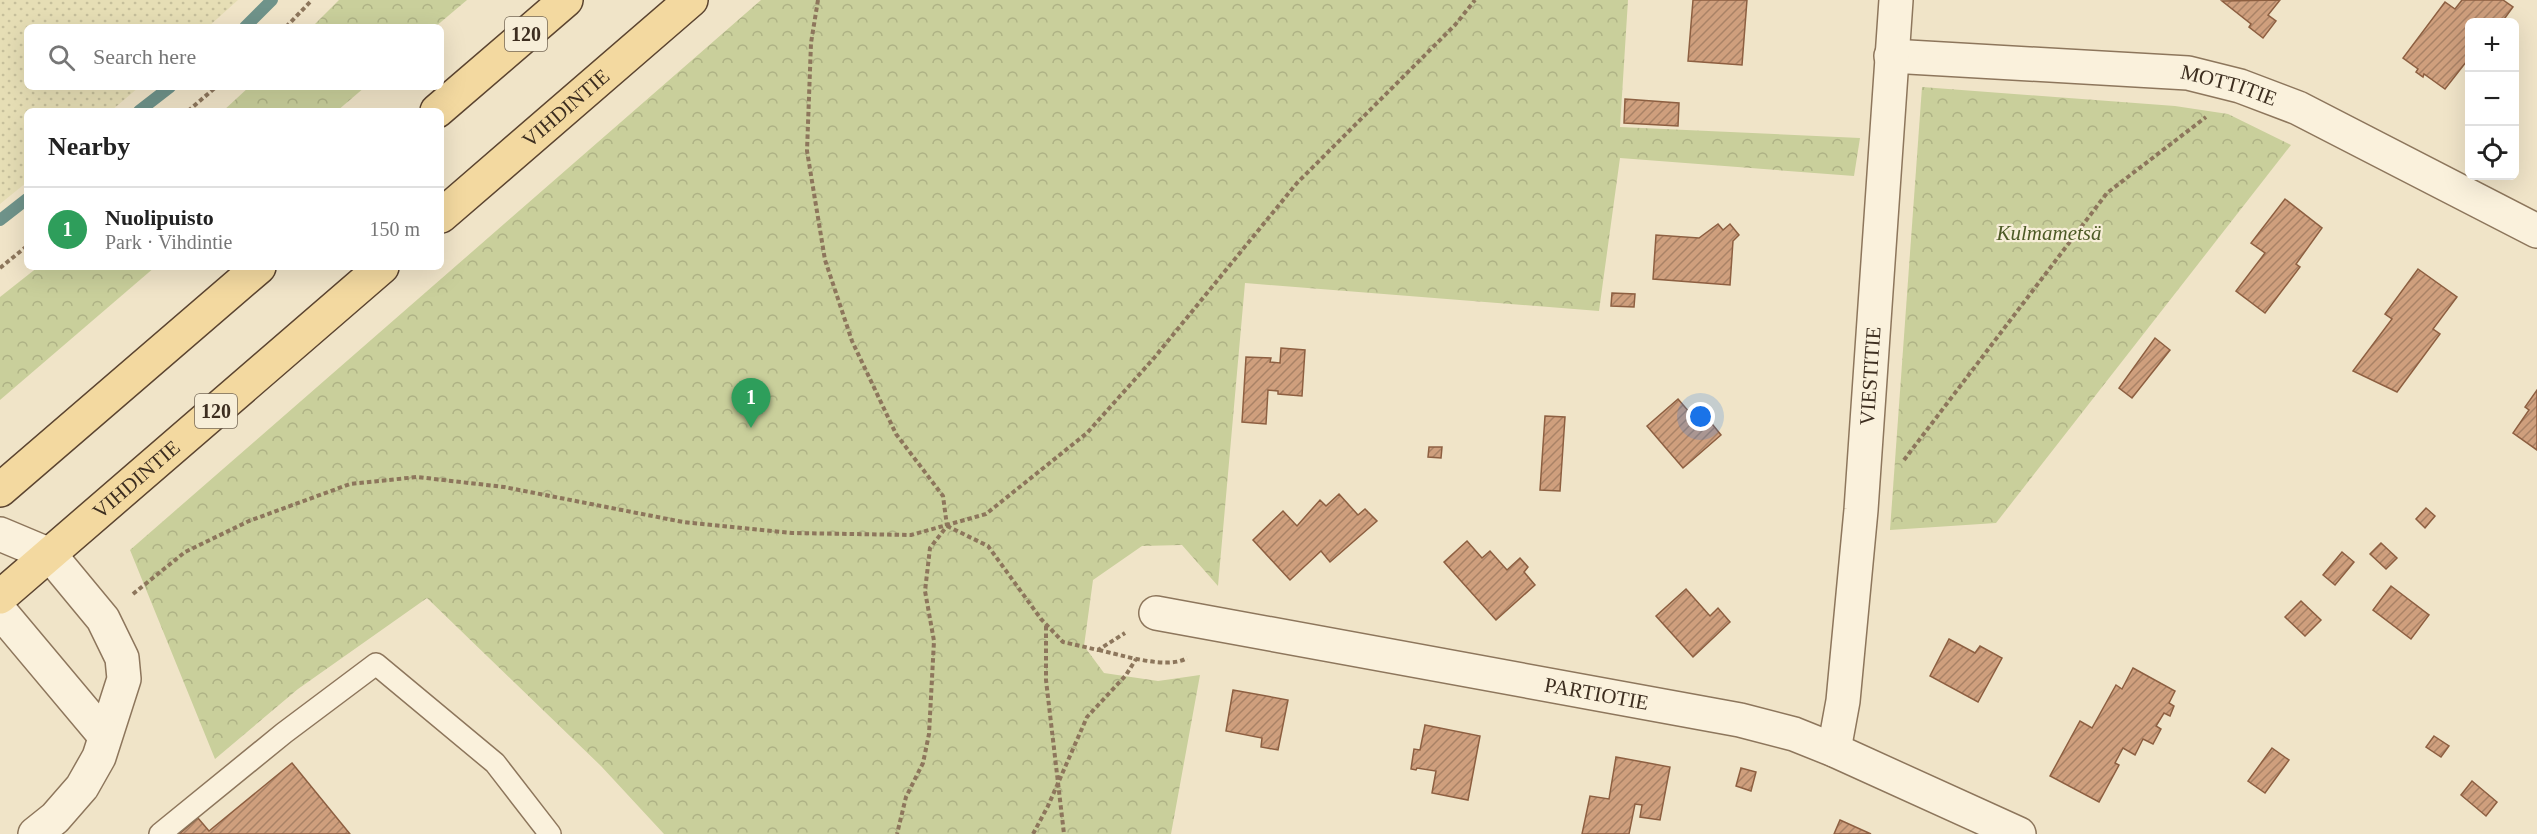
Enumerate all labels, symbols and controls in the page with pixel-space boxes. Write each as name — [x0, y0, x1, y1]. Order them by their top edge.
road number: 120 — [505, 17, 547, 51]
map controls — [2465, 18, 2519, 180]
button: + — [2465, 18, 2519, 72]
search box — [24, 24, 444, 90]
icon: search — [45, 41, 78, 74]
text: Search here — [93, 44, 196, 69]
street label: MOTTITIE — [2178, 60, 2280, 111]
street label: VIHDINTIE — [517, 64, 614, 152]
button: − — [2465, 72, 2519, 126]
button: locate — [2465, 126, 2519, 180]
text: Nearby — [48, 132, 130, 161]
text: Nuolipuisto — [105, 205, 214, 230]
text: 1 — [63, 218, 73, 240]
text: 150 m — [369, 218, 420, 240]
park label: Kulmametsä — [1996, 221, 2102, 245]
text: Park · Vihdintie — [105, 231, 232, 253]
street label: VIESTITIE — [1855, 326, 1886, 426]
pin: 1 — [732, 378, 771, 428]
road number: 120 — [195, 394, 237, 428]
your location — [1686, 402, 1715, 431]
street label: VIHDINTIE — [88, 435, 185, 523]
street label: PARTIOTIE — [1543, 672, 1651, 715]

